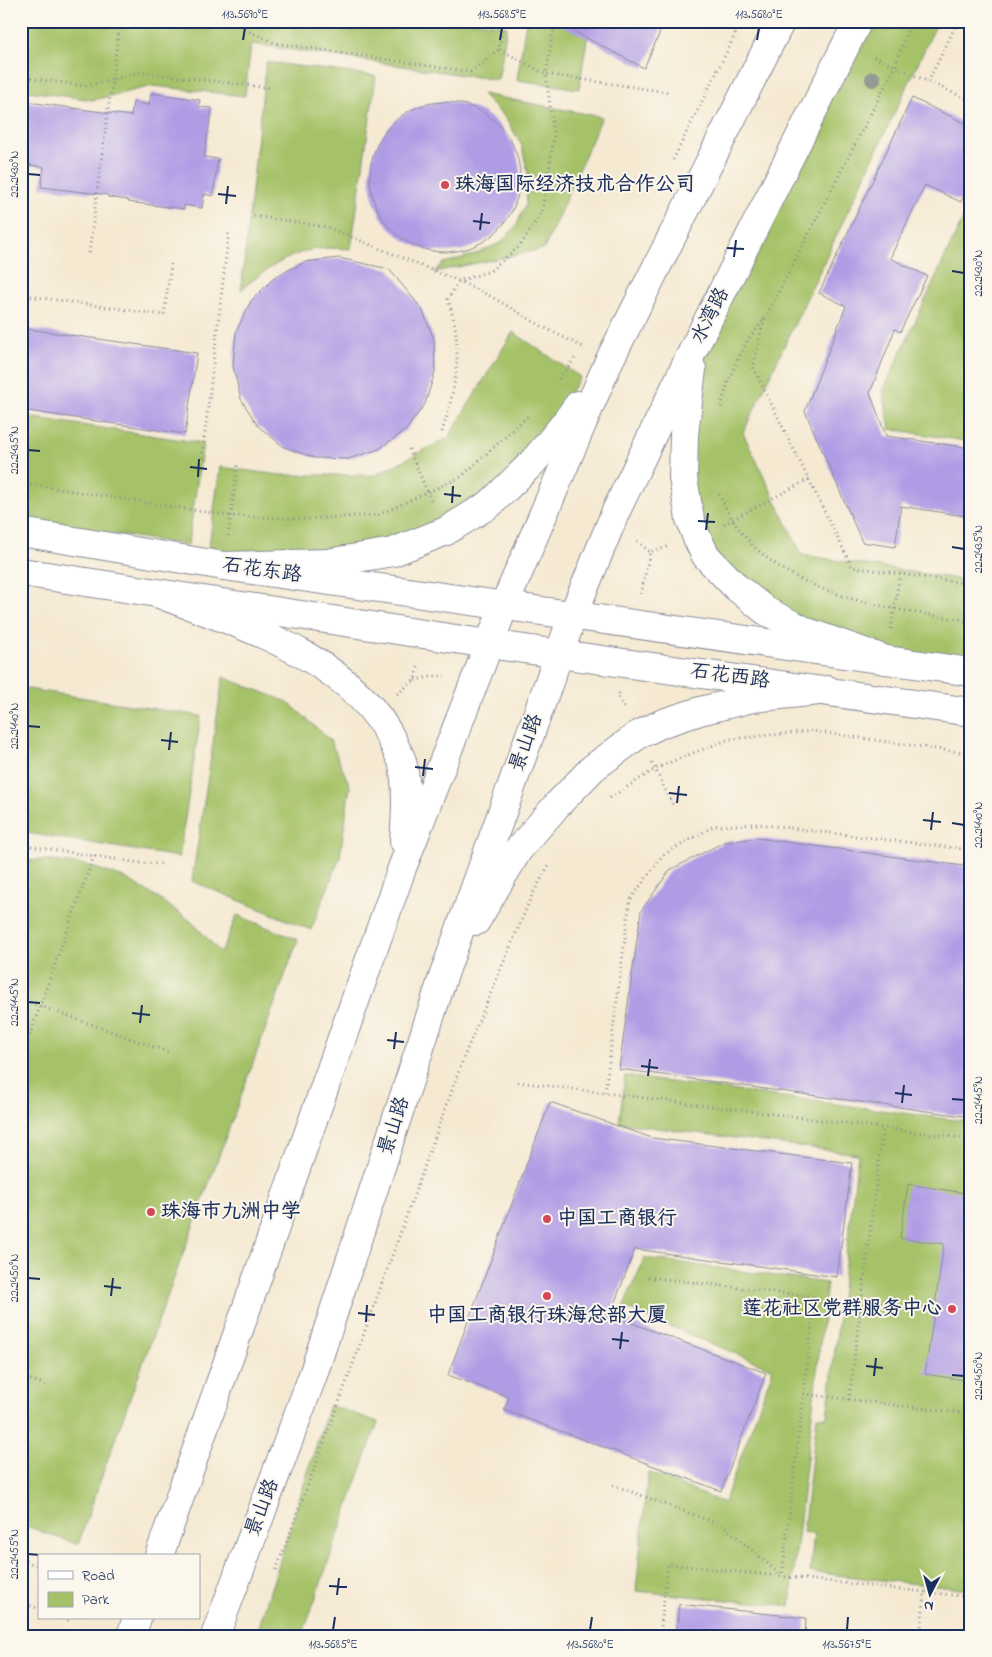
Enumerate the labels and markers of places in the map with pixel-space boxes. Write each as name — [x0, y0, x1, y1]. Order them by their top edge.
place label: 珠海国际经济技术合作公司 — [455, 171, 695, 200]
marker: 珠海国际经济技术合作公司 — [439, 179, 451, 191]
place label: 珠海市九洲中学 — [161, 1198, 301, 1227]
place label: 中国工商银行 — [557, 1205, 677, 1234]
marker: 珠海市九洲中学 — [145, 1206, 157, 1218]
marker: 中国工商银行 — [541, 1213, 553, 1225]
marker: 中国工商银行珠海总部大厦 — [541, 1290, 553, 1302]
place label: 莲花社区党群服务中心 — [742, 1295, 942, 1324]
place label: 中国工商银行珠海总部大厦 — [427, 1302, 667, 1331]
marker: 莲花社区党群服务中心 — [946, 1303, 958, 1315]

